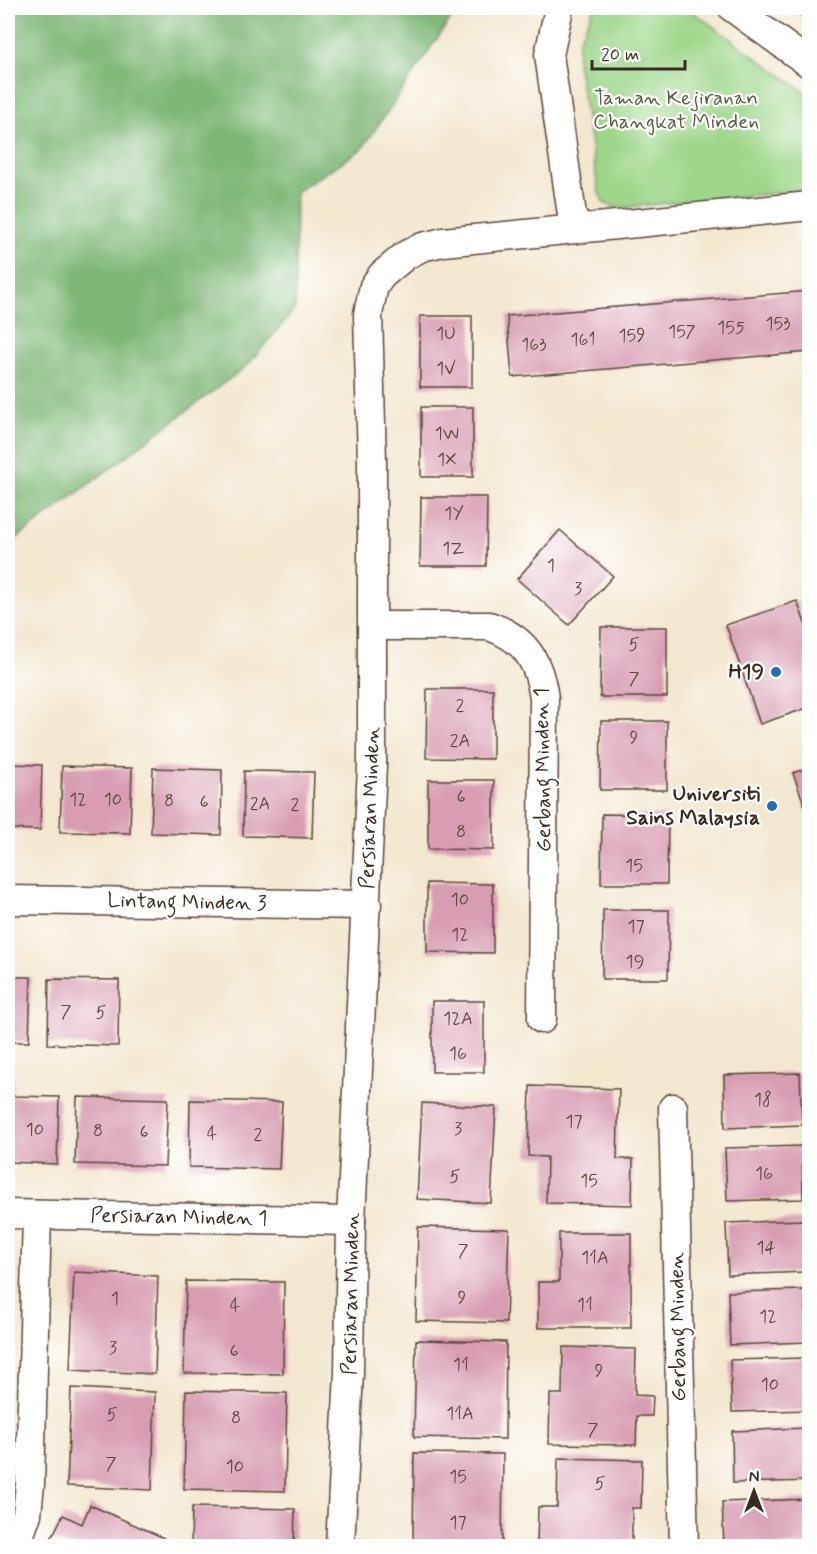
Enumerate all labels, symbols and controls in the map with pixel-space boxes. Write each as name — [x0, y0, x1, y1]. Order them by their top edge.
scale bar — [592, 33, 685, 71]
text: 20 m — [601, 43, 639, 67]
park label: Taman Kejiranan Changkat Minden — [593, 84, 759, 136]
house number: 153 — [766, 312, 790, 336]
house number: 155 — [717, 316, 745, 340]
house number: 157 — [668, 320, 696, 344]
house number: 1U — [436, 322, 456, 346]
house number: 159 — [618, 324, 646, 348]
house number: 161 — [570, 328, 596, 352]
house number: 163 — [521, 333, 547, 357]
house number: 1V — [436, 357, 456, 381]
house number: 1W — [435, 422, 459, 446]
house number: 1X — [437, 448, 457, 472]
house number: 1Y — [444, 502, 464, 526]
house number: 1Z — [442, 537, 464, 561]
house number: 1 — [547, 554, 555, 578]
house number: 3 — [574, 577, 582, 601]
house number: 5 — [629, 633, 640, 657]
place label: H19 — [728, 658, 764, 686]
marker: H19 — [769, 665, 783, 679]
house number: 7 — [629, 667, 640, 691]
street label: Gerbang Minden 1 — [528, 688, 560, 852]
house number: 2 — [456, 694, 465, 718]
street label: Persiaran Minden — [353, 726, 387, 890]
house number: 9 — [630, 726, 639, 750]
house number: 2A — [450, 729, 470, 753]
place label: Universiti Sains Malaysia — [626, 780, 760, 832]
house number: 6 — [456, 785, 466, 809]
house number: 12 — [69, 788, 87, 812]
house number: 10 — [104, 788, 122, 812]
house number: 8 — [164, 789, 174, 813]
house number: 6 — [199, 790, 209, 814]
house number: 2A — [250, 792, 270, 816]
house number: 2 — [291, 793, 300, 817]
marker: Universiti Sains Malaysia — [765, 799, 779, 813]
house number: 8 — [456, 820, 466, 844]
house number: 15 — [625, 854, 643, 878]
street label: Lintang Minden 3 — [107, 887, 267, 919]
house number: 10 — [451, 888, 469, 912]
house number: 17 — [627, 915, 645, 939]
house number: 12 — [451, 923, 469, 947]
house number: 19 — [626, 950, 644, 974]
house number: 7 — [61, 1000, 72, 1024]
house number: 5 — [96, 1001, 107, 1025]
house number: 12A — [443, 1007, 473, 1031]
house number: 16 — [449, 1042, 467, 1066]
house number: 18 — [754, 1088, 772, 1112]
house number: 17 — [565, 1110, 583, 1134]
house number: 3 — [454, 1117, 462, 1141]
house number: 10 — [26, 1118, 44, 1142]
house number: 8 — [93, 1119, 103, 1143]
house number: 6 — [139, 1120, 149, 1144]
house number: 4 — [207, 1122, 217, 1146]
house number: 2 — [254, 1123, 263, 1147]
house number: 16 — [755, 1162, 773, 1186]
house number: 5 — [450, 1165, 461, 1189]
house number: 15 — [580, 1169, 598, 1193]
street label: Persiaran Minden 1 — [90, 1201, 268, 1233]
street label: Persiaran Minden — [336, 1212, 366, 1375]
house number: 14 — [757, 1236, 776, 1260]
house number: 7 — [458, 1239, 469, 1263]
house number: 11A — [581, 1246, 609, 1270]
street label: Gerbang Minden — [663, 1252, 695, 1402]
house number: 9 — [458, 1286, 467, 1310]
house number: 1 — [111, 1287, 119, 1311]
house number: 11 — [577, 1293, 593, 1317]
house number: 4 — [230, 1294, 240, 1318]
house number: 12 — [759, 1305, 777, 1329]
house number: 3 — [109, 1336, 117, 1360]
house number: 6 — [229, 1339, 239, 1363]
house number: 11 — [453, 1353, 469, 1377]
house number: 9 — [595, 1359, 604, 1383]
house number: 10 — [761, 1373, 779, 1397]
house number: 11A — [446, 1402, 474, 1426]
house number: 5 — [107, 1403, 118, 1427]
house number: 8 — [231, 1406, 241, 1430]
house number: 7 — [588, 1418, 599, 1442]
house number: 7 — [106, 1452, 117, 1476]
house number: 10 — [226, 1455, 244, 1479]
north arrow — [724, 1461, 784, 1521]
house number: 15 — [449, 1465, 467, 1489]
text: N — [749, 1467, 759, 1488]
house number: 5 — [595, 1472, 606, 1496]
house number: 17 — [449, 1511, 467, 1535]

